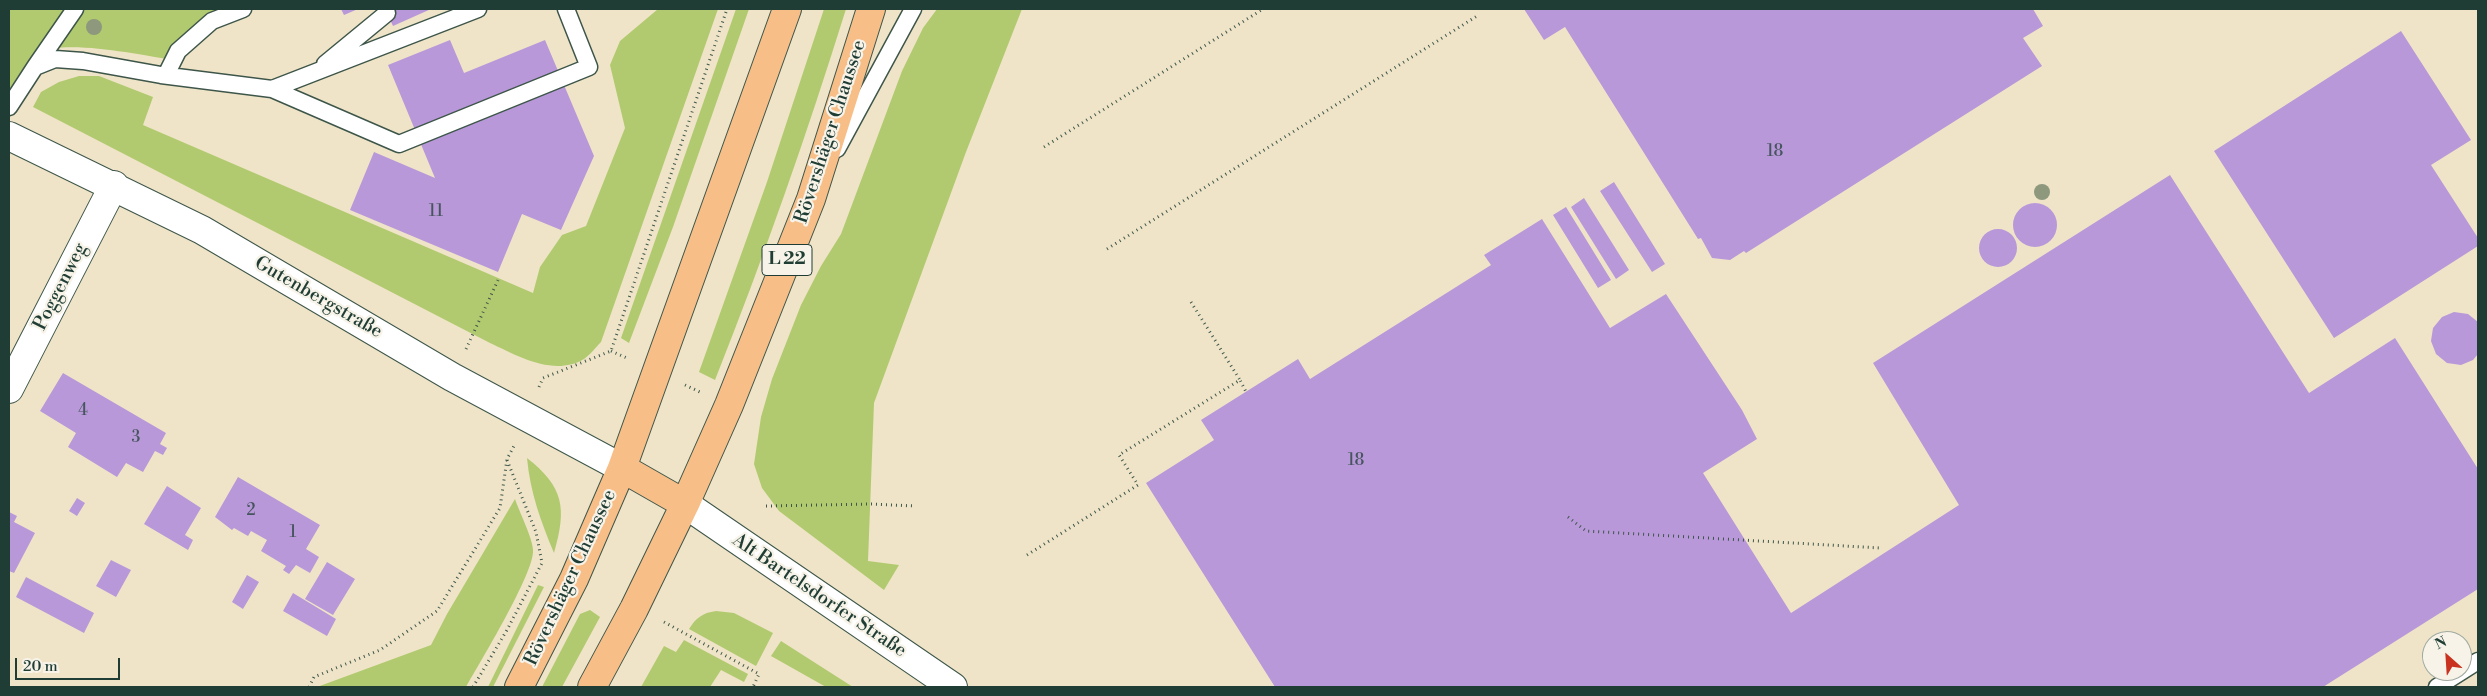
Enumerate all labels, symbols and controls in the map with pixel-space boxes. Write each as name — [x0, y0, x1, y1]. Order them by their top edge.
street label: Rövershäger Chaussee — [791, 37, 871, 227]
house number: 18 — [1767, 142, 1783, 162]
house number: 11 — [429, 202, 443, 222]
street label: Poggenweg — [29, 239, 93, 335]
road number: L 22 — [762, 244, 812, 276]
street label: Gutenbergstraße — [250, 252, 386, 344]
house number: 4 — [78, 401, 88, 421]
house number: 3 — [132, 428, 140, 448]
house number: 18 — [1348, 451, 1364, 471]
street label: Rövershäger Chaussee — [520, 486, 622, 670]
house number: 2 — [246, 501, 256, 521]
house number: 1 — [290, 523, 296, 543]
street label: Alt Bartelsdorfer Straße — [728, 529, 910, 663]
north arrow — [2422, 631, 2472, 681]
text: N — [2432, 633, 2450, 654]
scale bar — [18, 648, 122, 680]
text: 20 m — [23, 657, 58, 676]

